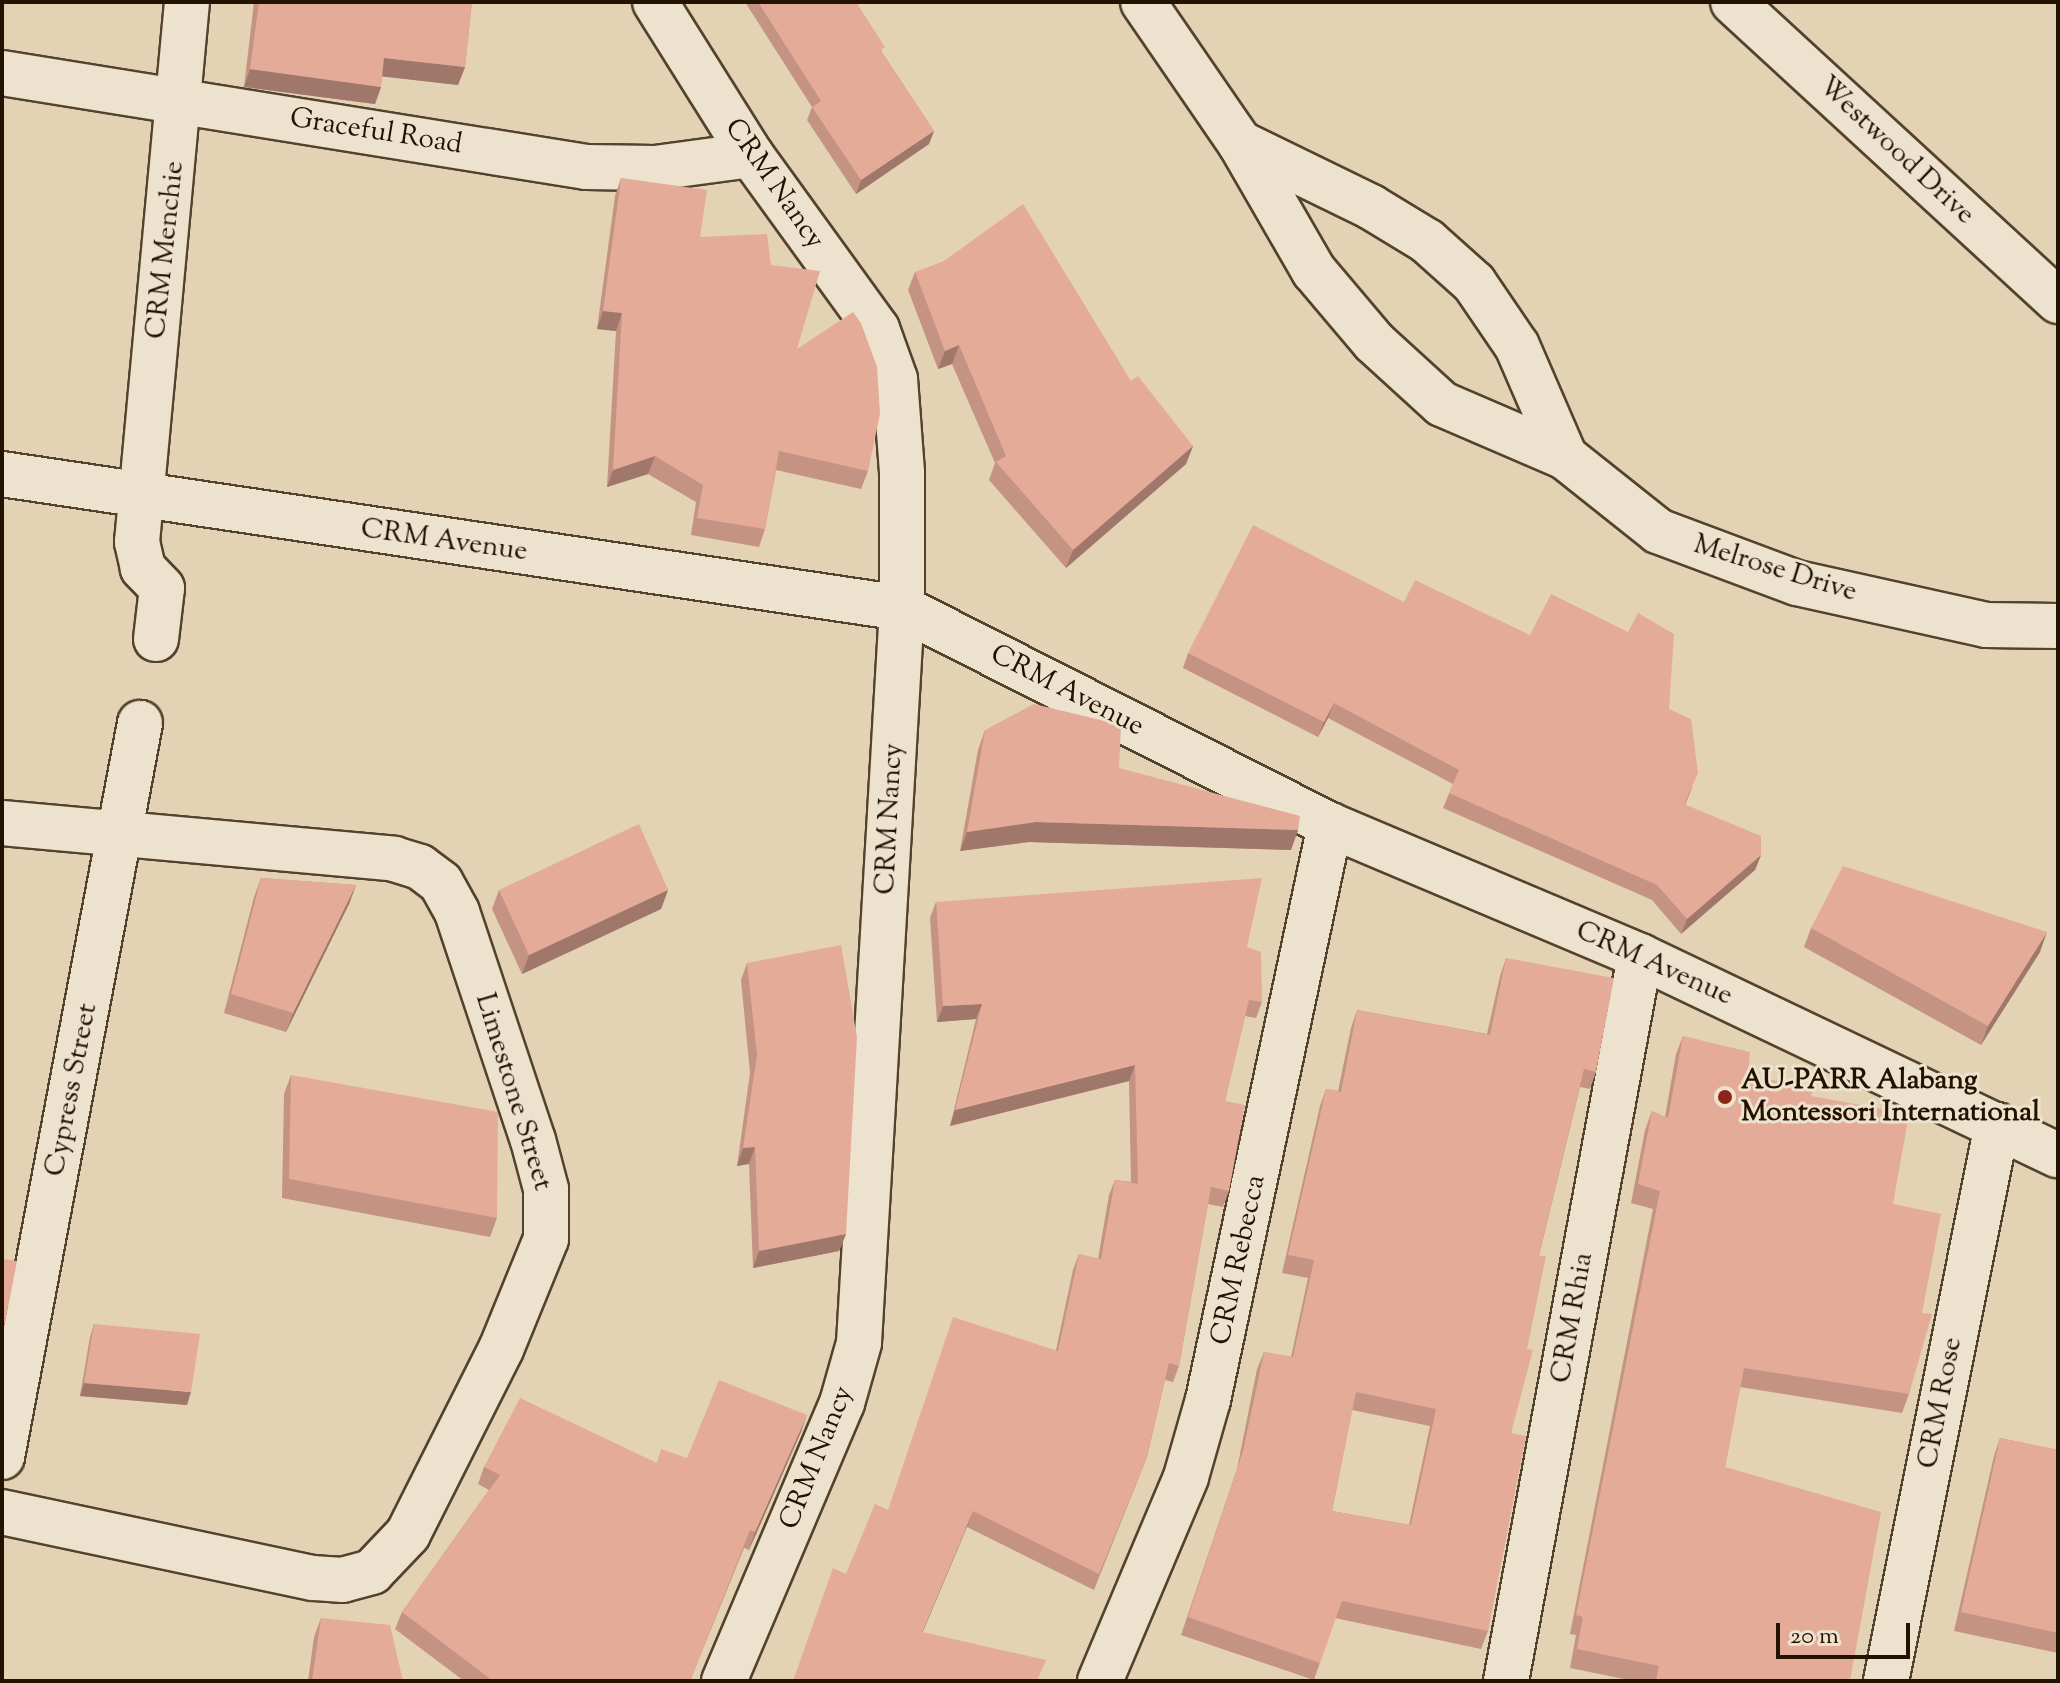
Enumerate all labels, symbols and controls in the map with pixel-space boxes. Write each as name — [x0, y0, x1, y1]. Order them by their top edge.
street label: Westwood Drive — [1811, 70, 1981, 232]
street label: Graceful Road — [287, 102, 465, 162]
street label: CRM Nancy — [717, 112, 831, 256]
street label: CRM Menchie — [140, 159, 192, 341]
street label: CRM Avenue — [359, 513, 529, 569]
street label: Melrose Drive — [1689, 528, 1861, 610]
street label: CRM Avenue — [985, 638, 1149, 744]
street label: CRM Nancy — [869, 742, 911, 896]
street label: CRM Avenue — [1570, 914, 1738, 1014]
street label: Limestone Street — [467, 989, 559, 1195]
street label: Cypress Street — [39, 1001, 105, 1179]
place label: AU-PARR Alabang Montessori International — [1741, 1064, 2040, 1130]
marker: AU-PARR Alabang Montessori International — [1716, 1088, 1734, 1106]
street label: CRM Rebecca — [1205, 1172, 1273, 1348]
street label: CRM Rhia — [1545, 1250, 1601, 1386]
street label: CRM Rose — [1912, 1334, 1970, 1472]
street label: CRM Nancy — [773, 1381, 861, 1535]
scale bar — [1780, 1607, 1914, 1657]
text: 20 m — [1790, 1620, 1839, 1654]

